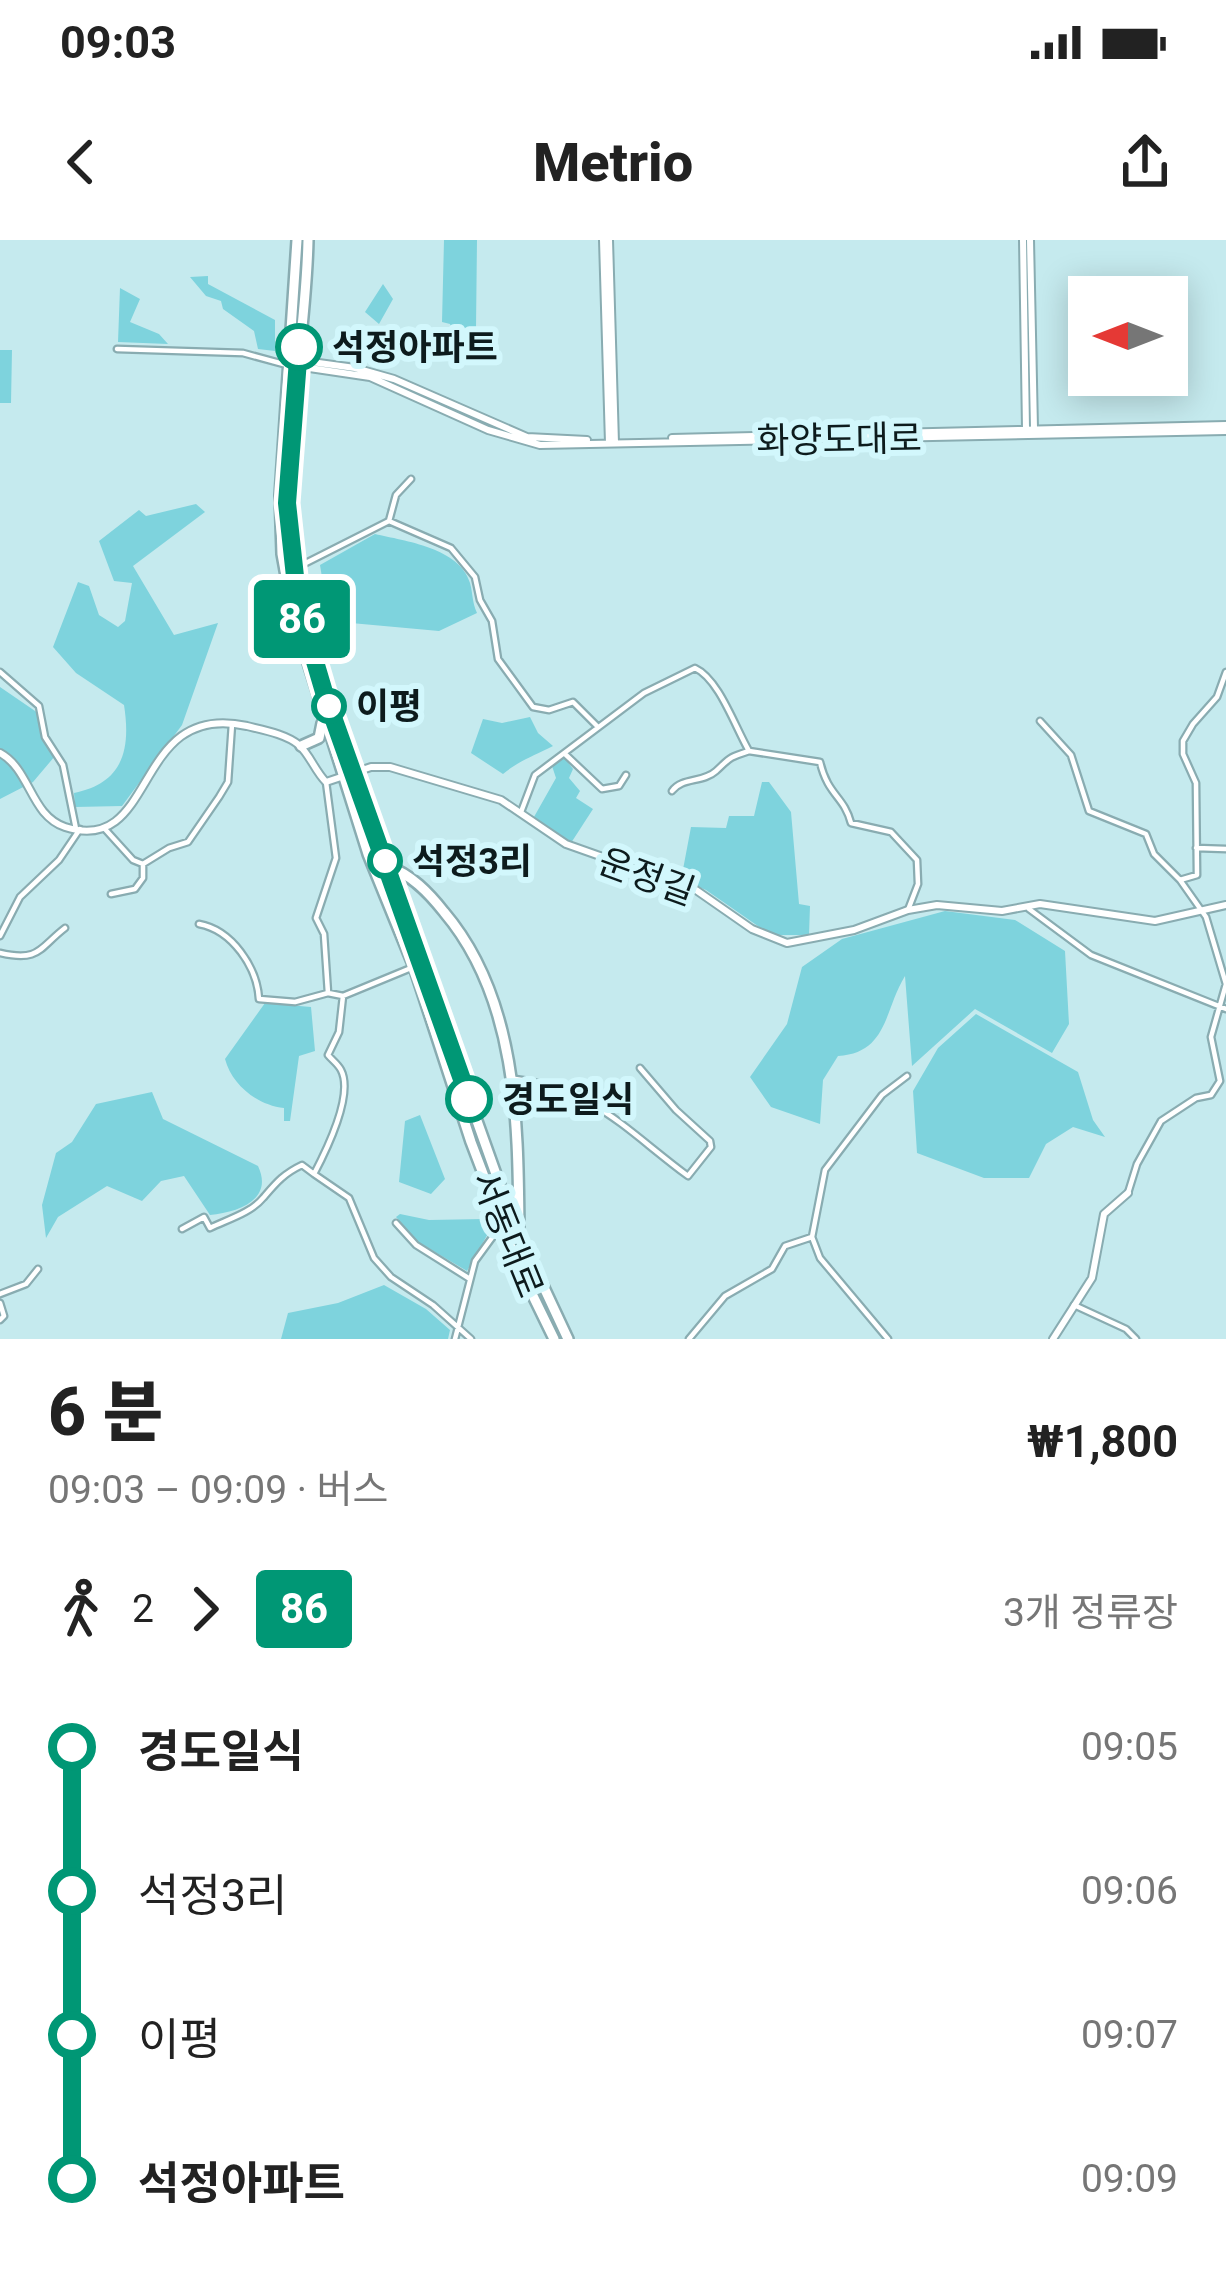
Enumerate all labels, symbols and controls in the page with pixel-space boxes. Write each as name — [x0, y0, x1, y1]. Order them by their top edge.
text: 09:03 — [60, 16, 176, 69]
icon: back — [48, 129, 114, 195]
icon: share — [1112, 129, 1178, 195]
text: Metrio — [533, 131, 693, 194]
north arrow — [1068, 276, 1188, 396]
map controls — [1068, 276, 1188, 396]
marker: 석정아파트 — [277, 325, 321, 369]
place label: 석정아파트 — [332, 327, 498, 369]
street label: 화양도대로 — [756, 418, 922, 462]
line badge: 86 — [248, 580, 356, 658]
text: 86 — [278, 594, 326, 643]
place label: 이평 — [356, 686, 422, 728]
marker: 이평 — [313, 690, 345, 722]
street label: 운정길 — [593, 840, 701, 914]
place label: 석정3리 — [412, 841, 532, 883]
marker: 석정3리 — [369, 845, 401, 877]
marker: 경도일식 — [447, 1077, 491, 1121]
place label: 경도일식 — [502, 1079, 634, 1121]
street label: 서동대로 — [463, 1165, 551, 1304]
text: 6 분 — [48, 1374, 163, 1451]
text: ₩1,800 — [1027, 1415, 1178, 1468]
text: 09:03 – 09:09 · 버스 — [48, 1467, 388, 1513]
icon: walk — [48, 1576, 114, 1642]
icon: forward — [172, 1576, 238, 1642]
text: 86 — [280, 1584, 328, 1633]
text: 2 — [132, 1586, 154, 1632]
text: 3개 정류장 — [1003, 1590, 1178, 1636]
text: 09:05 — [1081, 1724, 1178, 1770]
text: 경도일식 — [138, 1725, 304, 1778]
text: 09:06 — [1081, 1868, 1178, 1914]
text: 석정3리 — [138, 1869, 288, 1922]
text: 09:07 — [1081, 2012, 1178, 2058]
text: 이평 — [138, 2013, 221, 2066]
text: 09:09 — [1081, 2156, 1178, 2202]
text: 석정아파트 — [138, 2157, 345, 2210]

